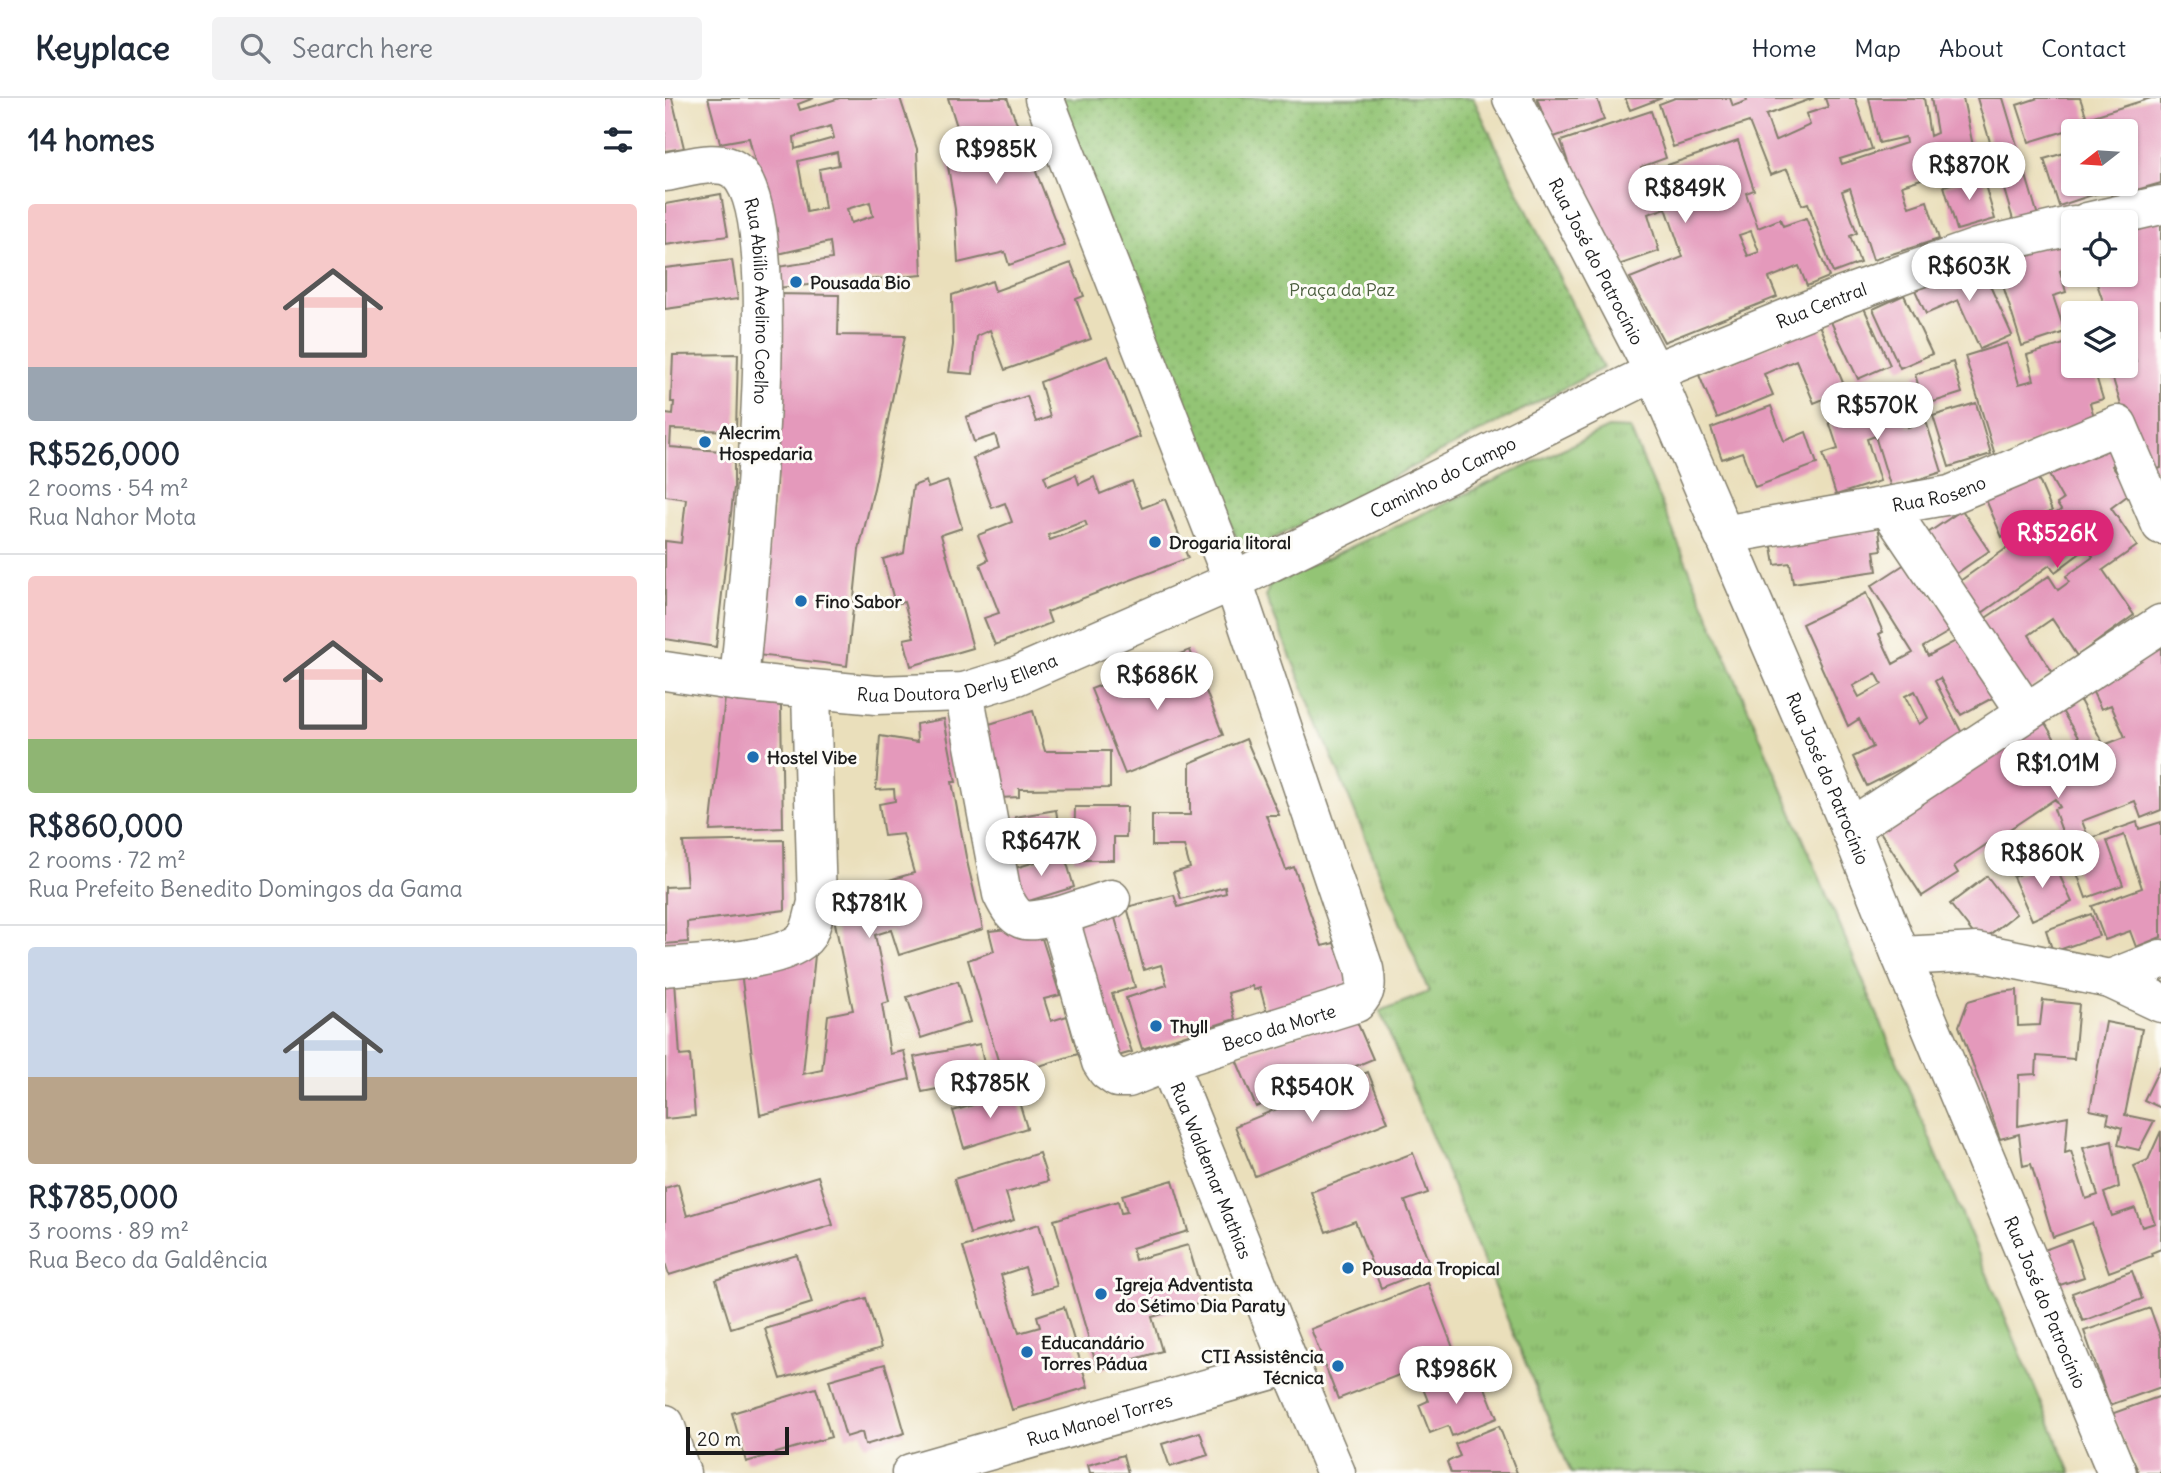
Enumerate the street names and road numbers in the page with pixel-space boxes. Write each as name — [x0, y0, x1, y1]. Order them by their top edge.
street label: Rua José do Patrocínio — [1544, 174, 1649, 349]
street label: Rua Abiílio Avelino Coelho — [740, 195, 774, 405]
street label: Rua Central — [1773, 277, 1870, 333]
street label: Caminho do Campo — [1366, 431, 1520, 523]
street label: Rua Roseno — [1890, 470, 1989, 517]
street label: Rua Doutora Derly Ellena — [856, 648, 1061, 707]
street label: Rua José do Patrocínio — [1782, 689, 1875, 868]
street label: Beco da Morte — [1219, 999, 1338, 1056]
street label: Rua Waldemar Mathias — [1166, 1079, 1258, 1262]
street label: Rua José do Patrocínio — [1999, 1213, 2092, 1392]
street label: Rua Manoel Torres — [1024, 1388, 1175, 1451]

